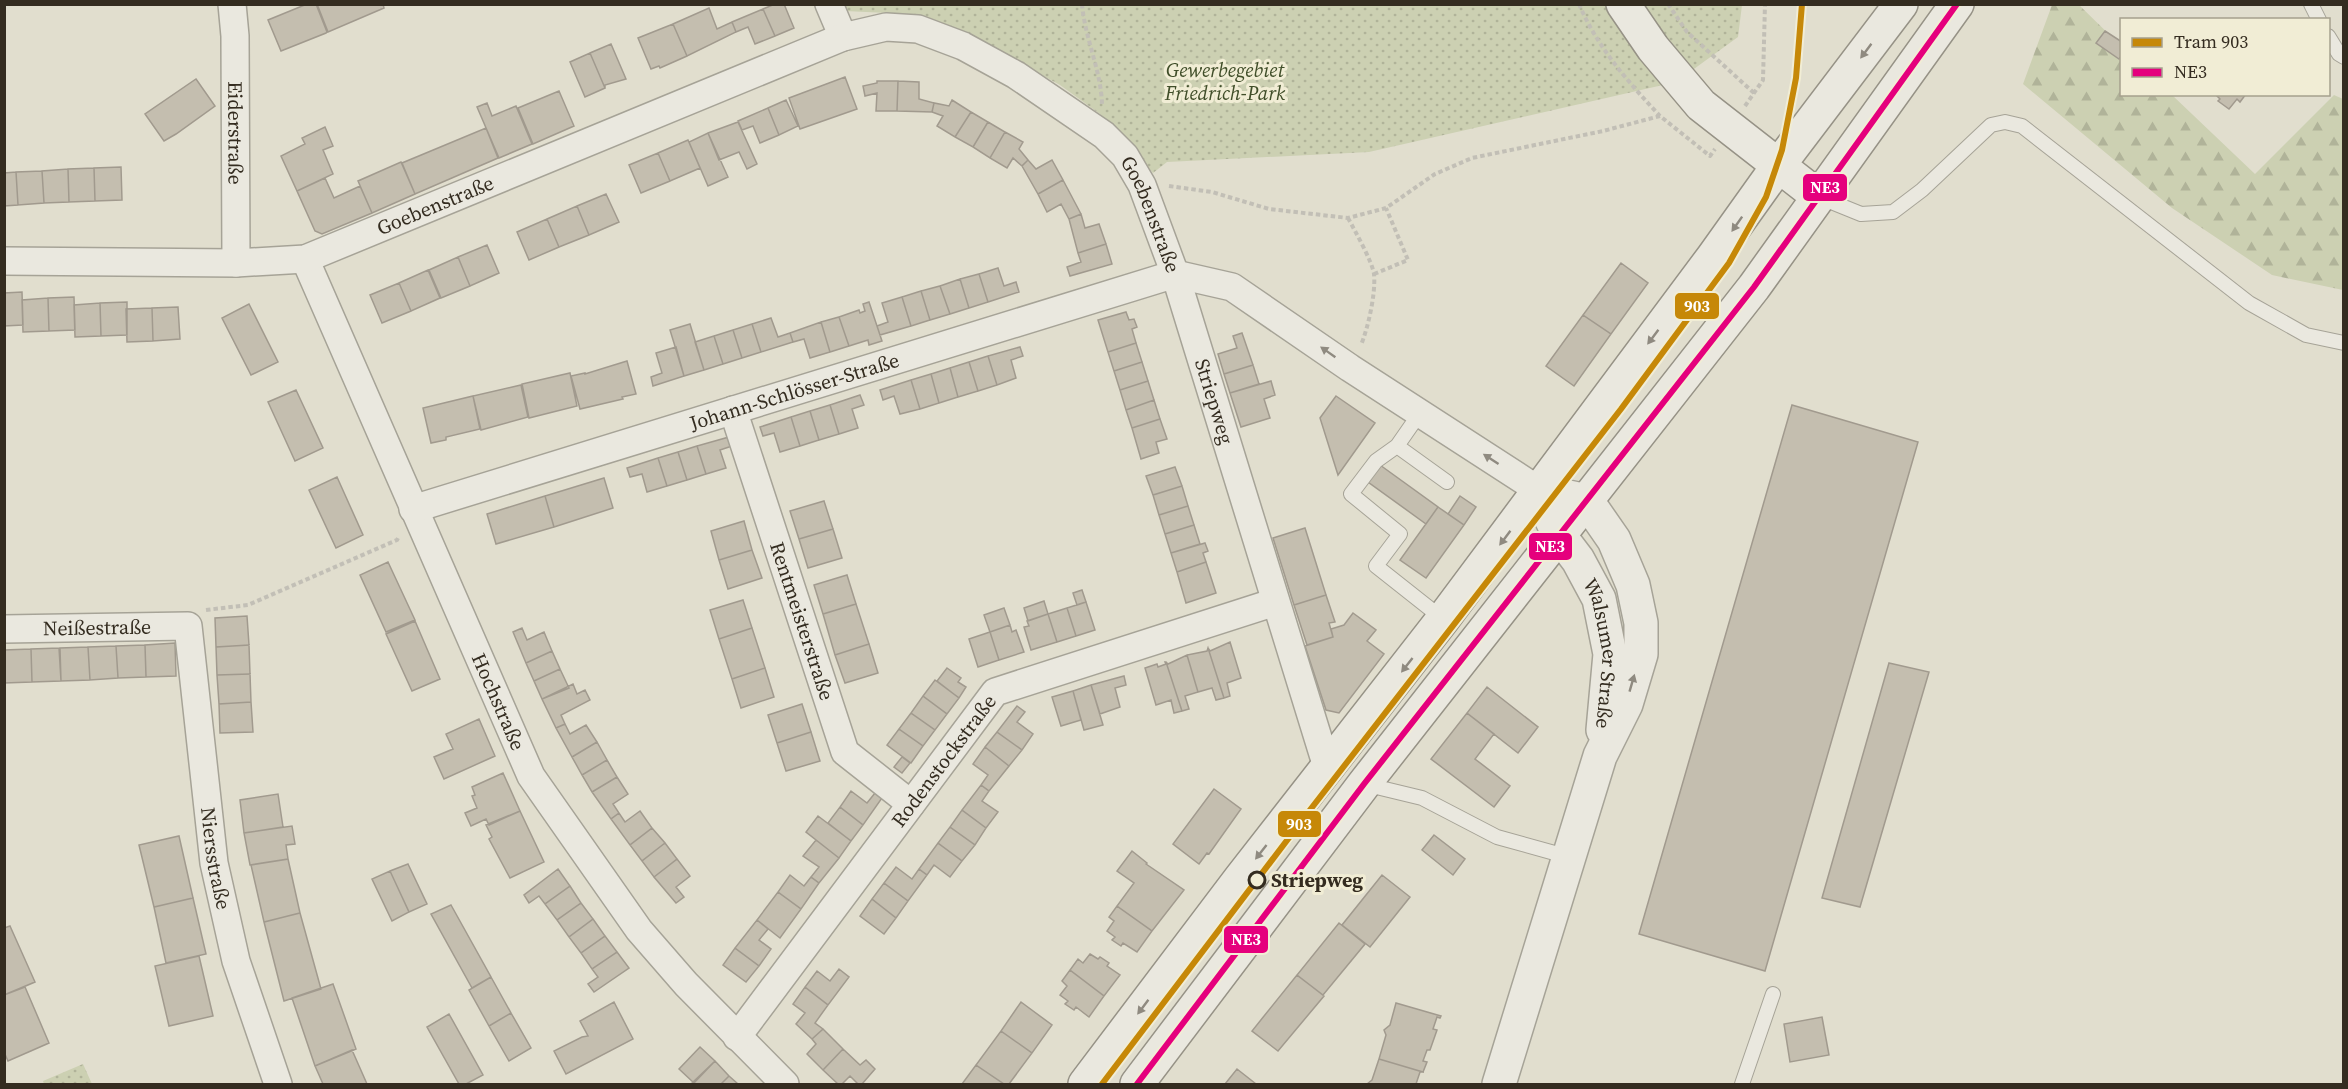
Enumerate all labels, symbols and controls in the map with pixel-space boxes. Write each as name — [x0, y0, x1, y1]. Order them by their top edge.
legend — [2120, 18, 2330, 96]
text: Tram 903 — [2174, 29, 2248, 54]
one-way arrow — [1860, 43, 1872, 59]
park label: Gewerbegebiet Friedrich-Park — [1164, 56, 1286, 107]
text: NE3 — [2174, 59, 2207, 84]
street label: Eiderstraße — [221, 81, 250, 185]
street label: Goebenstraße — [1114, 151, 1187, 277]
street label: Goebenstraße — [372, 169, 498, 242]
line badge: NE3 — [1802, 173, 1848, 202]
text: NE3 — [1810, 176, 1840, 198]
one-way arrow — [1731, 216, 1743, 232]
line badge: 903 — [1674, 292, 1720, 320]
text: 903 — [1684, 295, 1710, 317]
one-way arrow — [1647, 330, 1659, 345]
street label: Johann-Schlösser-Straße — [685, 346, 903, 437]
one-way arrow — [1320, 346, 1336, 358]
street label: Striepweg — [1188, 355, 1241, 448]
one-way arrow — [1483, 454, 1499, 465]
one-way arrow — [1499, 530, 1511, 545]
line badge: NE3 — [1528, 532, 1573, 561]
text: NE3 — [1535, 535, 1565, 557]
street label: Rentmeisterstraße — [763, 538, 841, 704]
street label: Walsumer Straße — [1576, 573, 1625, 730]
street label: Neißestraße — [43, 613, 151, 642]
street label: Hochstraße — [465, 648, 532, 755]
one-way arrow — [1401, 657, 1414, 673]
one-way arrow — [1628, 674, 1637, 692]
street label: Rodenstockstraße — [885, 688, 1003, 833]
street label: Niersstraße — [194, 806, 238, 912]
line badge: 903 — [1277, 810, 1322, 838]
text: 903 — [1286, 813, 1312, 835]
one-way arrow — [1255, 844, 1268, 860]
place label: Striepweg — [1271, 866, 1363, 894]
marker: Striepweg — [1248, 871, 1266, 889]
line badge: NE3 — [1223, 925, 1269, 954]
text: NE3 — [1231, 928, 1261, 950]
one-way arrow — [1138, 1000, 1150, 1015]

